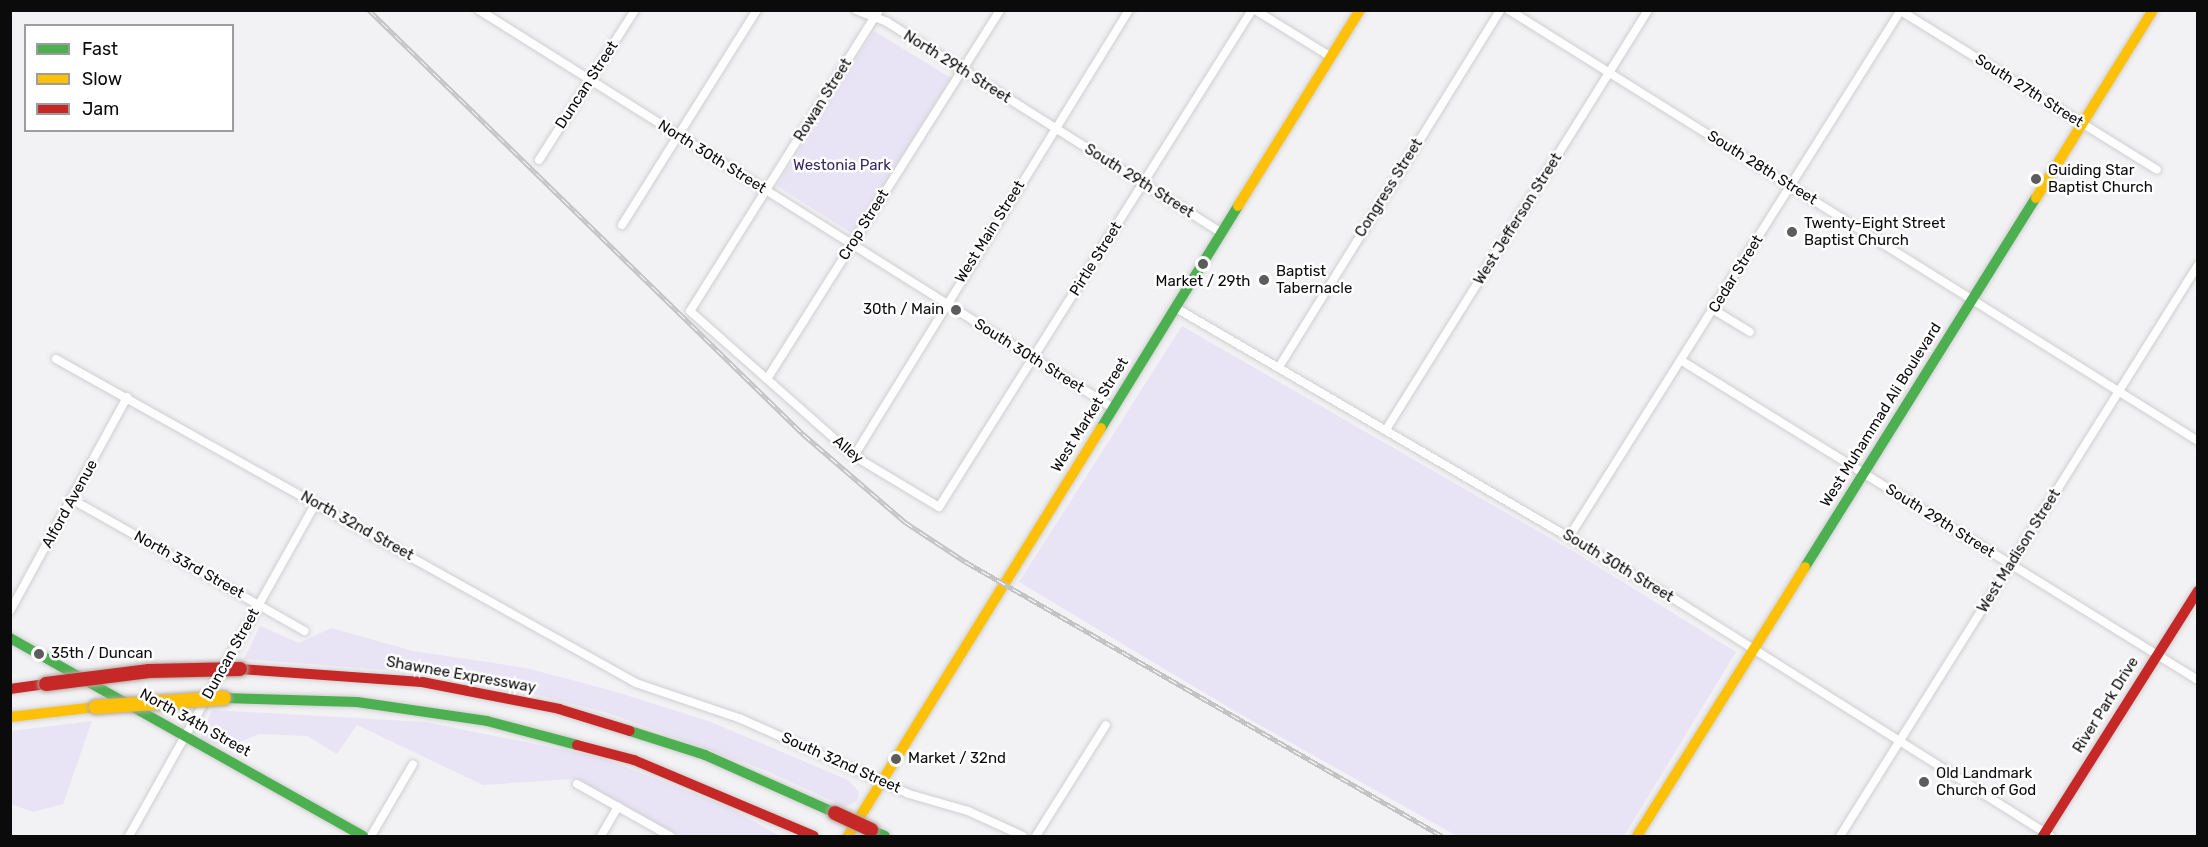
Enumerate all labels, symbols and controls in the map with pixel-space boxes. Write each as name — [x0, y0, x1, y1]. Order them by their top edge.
legend — [24, 24, 234, 132]
street label: North 29th Street — [900, 27, 1014, 107]
text: Fast — [82, 38, 118, 60]
street label: Duncan Street — [552, 38, 622, 132]
street label: South 27th Street — [1972, 50, 2086, 132]
street label: Rowan Street — [790, 55, 856, 145]
text: Slow — [82, 68, 122, 90]
text: Jam — [82, 98, 119, 120]
street label: North 30th Street — [655, 117, 769, 197]
street label: South 28th Street — [1704, 127, 1820, 209]
street label: Congress Street — [1351, 135, 1427, 241]
street label: South 29th Street — [1081, 140, 1197, 222]
street label: West Jefferson Street — [1470, 150, 1566, 288]
park label: Westonia Park — [793, 157, 891, 175]
place label: Guiding Star Baptist Church — [2048, 161, 2153, 196]
marker: Guiding Star Baptist Church — [2029, 172, 2043, 186]
street label: West Main Street — [951, 178, 1029, 286]
street label: Crop Street — [835, 186, 893, 264]
place label: Twenty-Eight Street Baptist Church — [1804, 214, 1945, 249]
street label: Pirtle Street — [1066, 219, 1126, 299]
marker: Twenty-Eight Street Baptist Church — [1785, 225, 1799, 239]
street label: Cedar Street — [1705, 232, 1767, 316]
marker: Market / 29th — [1196, 257, 1210, 271]
place label: Baptist Tabernacle — [1276, 262, 1352, 297]
place label: Market / 29th — [1156, 273, 1250, 291]
marker: Baptist Tabernacle — [1257, 273, 1271, 287]
place label: 30th / Main — [863, 301, 944, 319]
marker: 30th / Main — [949, 303, 963, 317]
street label: South 30th Street — [971, 315, 1087, 397]
street label: West Muhammad Ali Boulevard — [1817, 319, 1945, 511]
street label: West Market Street — [1047, 354, 1133, 476]
street label: Alley — [829, 432, 867, 468]
street label: Alford Avenue — [38, 457, 102, 551]
street label: South 29th Street — [1882, 480, 1998, 562]
street label: West Madison Street — [1974, 486, 2064, 616]
street label: North 32nd Street — [297, 488, 417, 564]
street label: South 30th Street — [1559, 526, 1677, 606]
street label: North 33rd Street — [131, 527, 247, 603]
street label: Duncan Street — [199, 605, 263, 703]
place label: 35th / Duncan — [51, 645, 153, 663]
marker: 35th / Duncan — [32, 647, 46, 661]
street label: Shawnee Expressway — [385, 653, 537, 697]
street label: River Park Drive — [2069, 653, 2143, 757]
street label: North 34th Street — [137, 685, 253, 761]
street label: South 32nd Street — [779, 729, 903, 797]
place label: Market / 32nd — [908, 750, 1006, 768]
marker: Market / 32nd — [889, 752, 903, 766]
place label: Old Landmark Church of God — [1936, 764, 2037, 799]
marker: Old Landmark Church of God — [1917, 775, 1931, 789]

